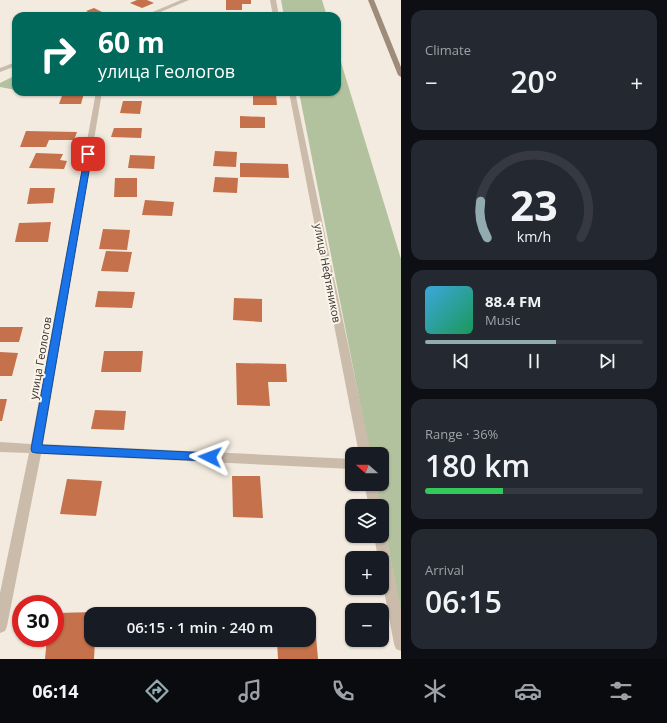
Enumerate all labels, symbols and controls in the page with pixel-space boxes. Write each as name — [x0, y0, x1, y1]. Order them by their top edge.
text: 60 m — [98, 23, 165, 61]
icon: right — [32, 28, 84, 80]
text: Climate — [425, 41, 471, 59]
text: улица Геологов — [98, 59, 235, 83]
text: 20° — [510, 61, 558, 102]
text: − — [425, 67, 438, 97]
text: + — [630, 67, 643, 97]
pin — [71, 137, 105, 171]
icon: arrive — [77, 143, 99, 165]
text: 23 — [510, 176, 558, 232]
street label: улица Нефтяников — [311, 222, 345, 324]
text: km/h — [517, 226, 551, 245]
text: 88.4 FM — [485, 291, 541, 311]
text: Music — [485, 311, 520, 329]
street label: улица Геологов — [25, 315, 55, 401]
icon: previous — [450, 350, 472, 372]
icon: pause — [523, 350, 545, 372]
icon: next — [596, 350, 618, 372]
text: Range · 36% — [425, 425, 498, 443]
position arrow — [189, 436, 231, 478]
text: 180 km — [425, 445, 530, 486]
north arrow — [345, 447, 389, 491]
map controls — [345, 447, 389, 647]
button: layers — [345, 499, 389, 543]
button: + — [345, 551, 389, 595]
text: Arrival — [425, 561, 464, 579]
text: 06:15 — [425, 581, 502, 622]
speed limit sign: 30 — [12, 595, 64, 647]
button: − — [345, 603, 389, 647]
text: 06:15 · 1 min · 240 m — [127, 617, 273, 637]
icon: directions — [143, 677, 171, 705]
icon: music — [236, 677, 264, 705]
icon: phone — [329, 677, 357, 705]
icon: climate — [421, 677, 449, 705]
icon: car — [514, 677, 542, 705]
icon: filters — [607, 677, 635, 705]
text: 06:14 — [32, 679, 79, 703]

